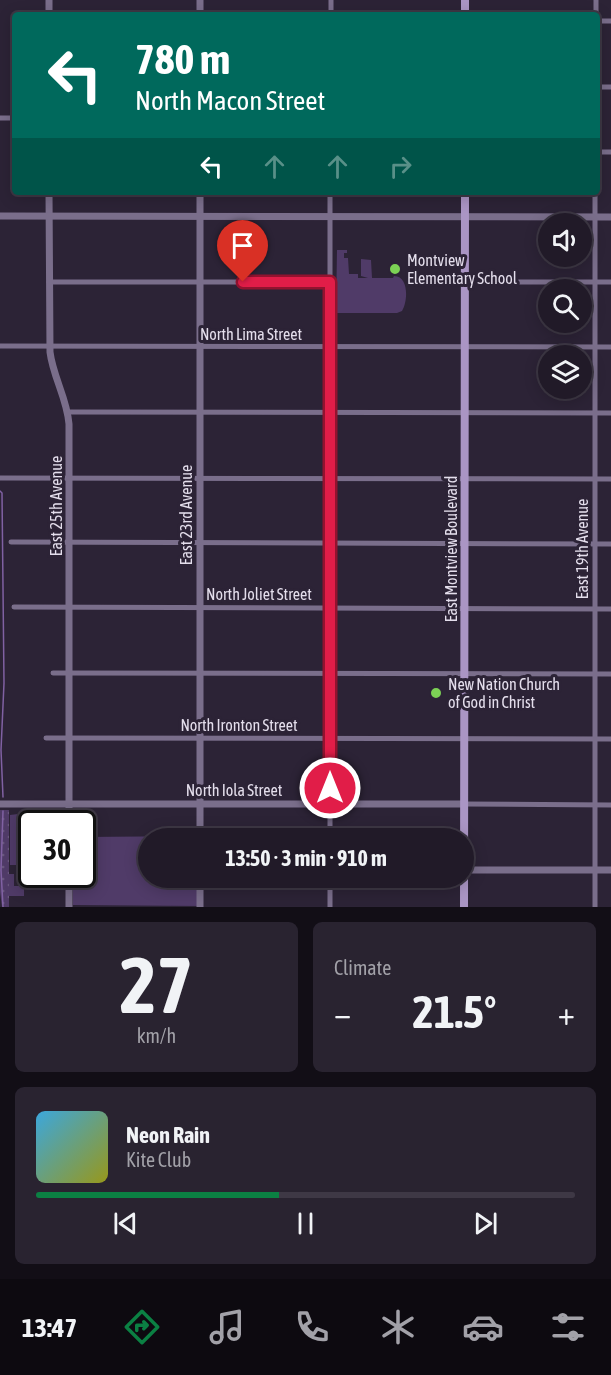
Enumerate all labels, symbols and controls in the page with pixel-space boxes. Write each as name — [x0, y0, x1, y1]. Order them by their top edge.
text: 780 m — [135, 35, 230, 83]
icon: left — [36, 36, 114, 114]
text: North Macon Street — [135, 85, 325, 116]
icon: left — [195, 150, 228, 183]
icon: ahead — [258, 150, 291, 183]
icon: ahead — [321, 150, 354, 183]
icon: right — [384, 150, 417, 183]
map controls — [538, 213, 592, 399]
button: sound — [538, 213, 592, 267]
pin — [217, 220, 268, 282]
icon: arrive — [226, 229, 259, 262]
place label: Montview Elementary School — [407, 251, 518, 288]
marker: Montview Elementary School — [388, 262, 402, 276]
button: search — [538, 279, 592, 333]
street label: North Lima Street — [200, 325, 302, 343]
button: layers — [538, 345, 592, 399]
street label: East 25th Avenue — [47, 456, 65, 556]
street label: East 23rd Avenue — [177, 465, 195, 565]
street label: East Montview Boulevard — [442, 476, 460, 622]
street label: East 19th Avenue — [573, 499, 591, 599]
street label: North Joliet Street — [206, 585, 312, 603]
place label: New Nation Church of God in Christ — [448, 675, 560, 711]
marker: New Nation Church of God in Christ — [429, 686, 443, 700]
street label: North Ironton Street — [180, 716, 298, 734]
position arrow — [298, 756, 362, 820]
street label: North Iola Street — [186, 781, 283, 799]
speed limit sign: 30 — [18, 810, 96, 888]
text: 13:50 · 3 min · 910 m — [225, 845, 387, 871]
text: 27 — [120, 940, 193, 1030]
text: Climate — [334, 956, 391, 979]
text: 21.5° — [413, 986, 496, 1038]
text: − — [334, 994, 351, 1032]
text: + — [558, 994, 575, 1032]
text: km/h — [137, 1024, 176, 1047]
text: Neon Rain — [126, 1122, 210, 1148]
text: Kite Club — [126, 1148, 191, 1171]
icon: previous — [109, 1207, 142, 1240]
icon: pause — [289, 1207, 322, 1240]
icon: next — [469, 1207, 502, 1240]
icon: directions — [121, 1306, 163, 1348]
icon: music — [206, 1306, 248, 1348]
icon: phone — [291, 1306, 333, 1348]
icon: climate — [377, 1306, 419, 1348]
icon: car — [462, 1306, 504, 1348]
icon: filters — [547, 1306, 589, 1348]
text: 13:47 — [22, 1312, 77, 1343]

